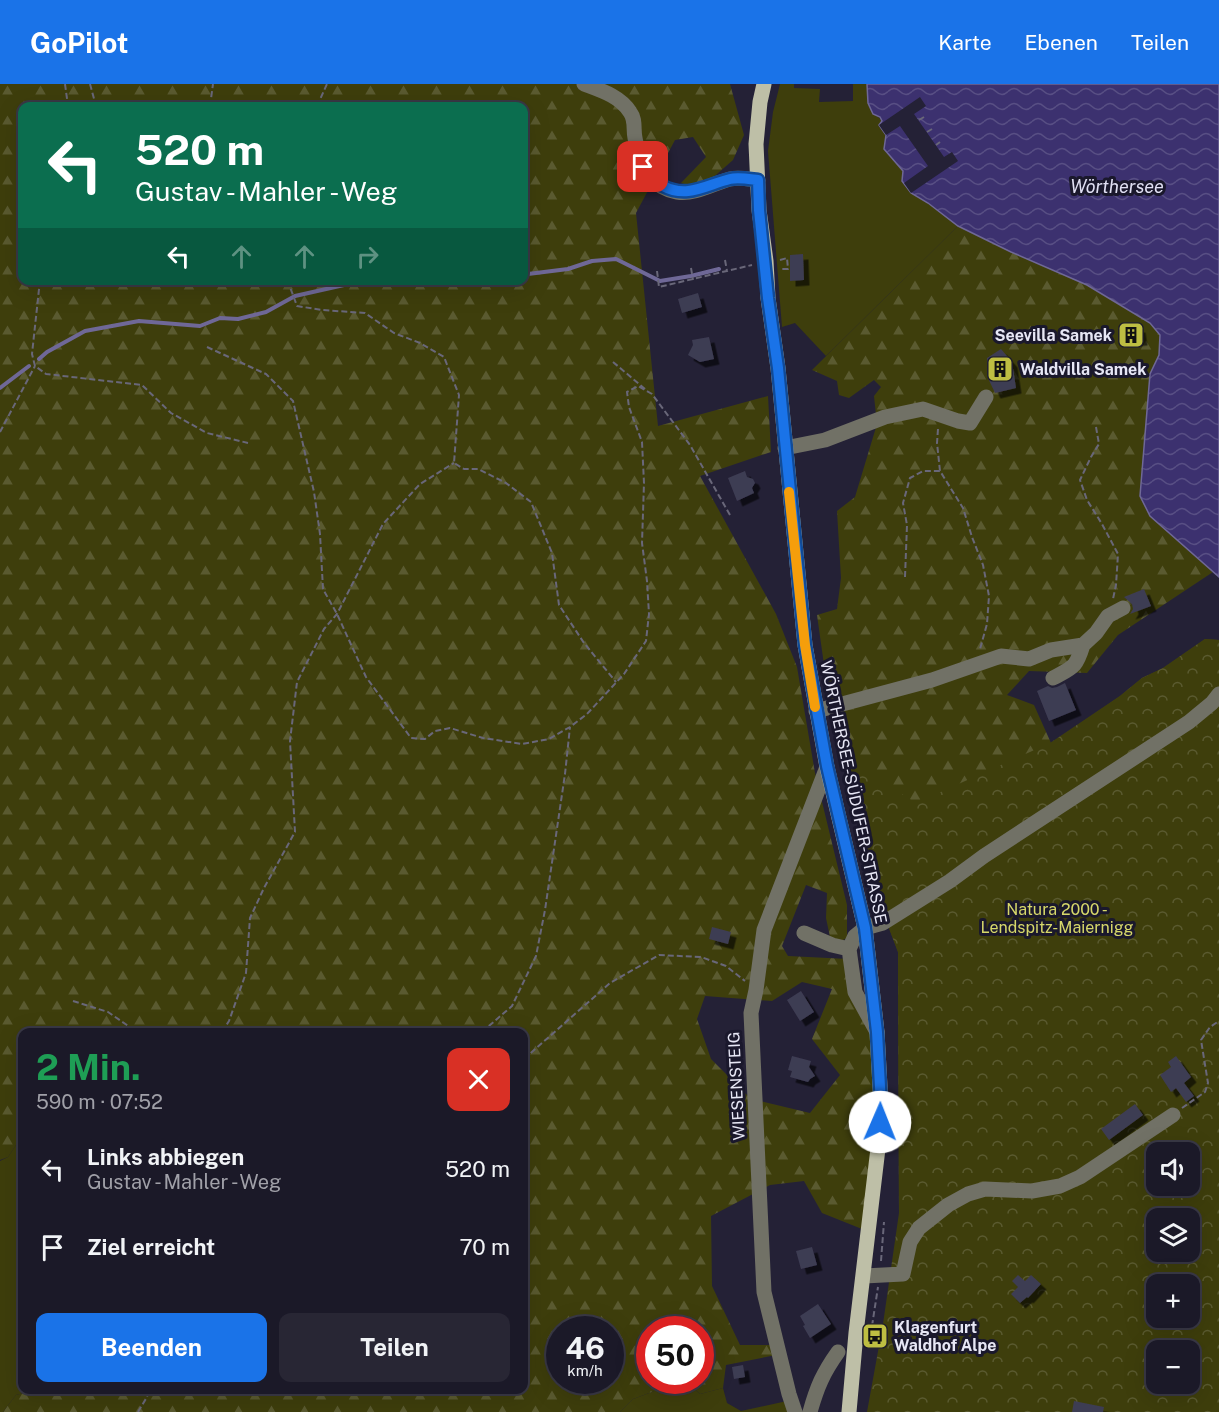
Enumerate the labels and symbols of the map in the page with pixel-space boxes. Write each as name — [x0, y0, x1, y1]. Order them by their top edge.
pin — [617, 141, 668, 192]
water label: Wörthersee — [1070, 176, 1164, 197]
building icon: Seevilla Samek — [1116, 320, 1146, 350]
place label: Seevilla Samek — [994, 326, 1112, 345]
building icon: Waldvilla Samek — [985, 354, 1015, 384]
place label: Waldvilla Samek — [1020, 360, 1147, 379]
street label: WÖRTHERSEE-SÜDUFER-STRASSE — [816, 659, 892, 925]
park label: Natura 2000 - Lendspitz-Maiernigg — [981, 900, 1133, 937]
street label: WIESENSTEIG — [724, 1031, 749, 1141]
position arrow — [848, 1090, 912, 1154]
speed limit sign: 50 — [636, 1316, 714, 1394]
place label: Klagenfurt Waldhof Alpe — [894, 1318, 996, 1355]
bus stop icon: Klagenfurt Waldhof Alpe — [860, 1321, 890, 1351]

